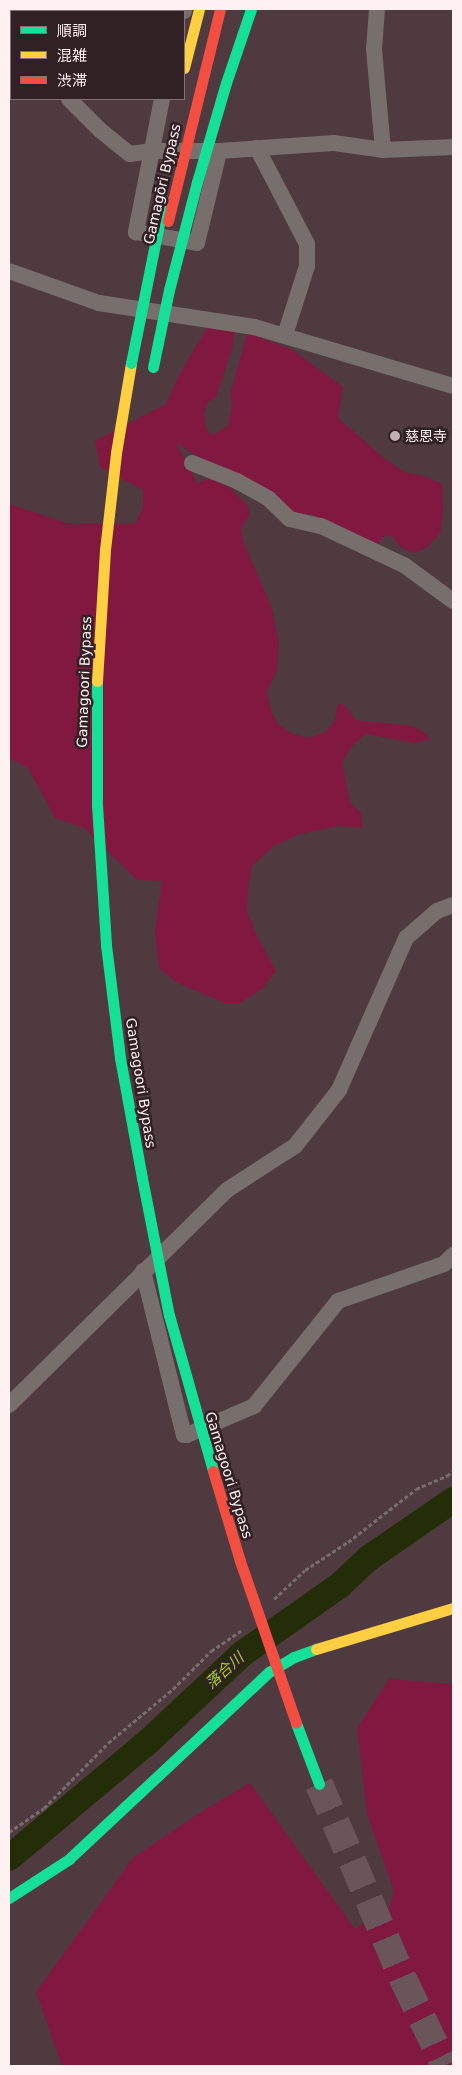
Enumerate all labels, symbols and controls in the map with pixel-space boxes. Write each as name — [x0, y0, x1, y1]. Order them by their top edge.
legend — [10, 10, 185, 100]
text: 順調 — [57, 22, 87, 40]
text: 混雑 — [57, 47, 87, 65]
text: 渋滞 — [57, 72, 87, 90]
street label: Gamagōri Bypass — [140, 122, 184, 246]
place label: 慈恩寺 — [405, 428, 447, 444]
marker: 慈恩寺 — [389, 430, 401, 442]
street label: Gamagoori Bypass — [73, 616, 95, 748]
street label: Gamagoori Bypass — [122, 1017, 160, 1149]
street label: Gamagoori Bypass — [202, 1410, 256, 1540]
water label: 落合川 — [202, 1649, 248, 1693]

